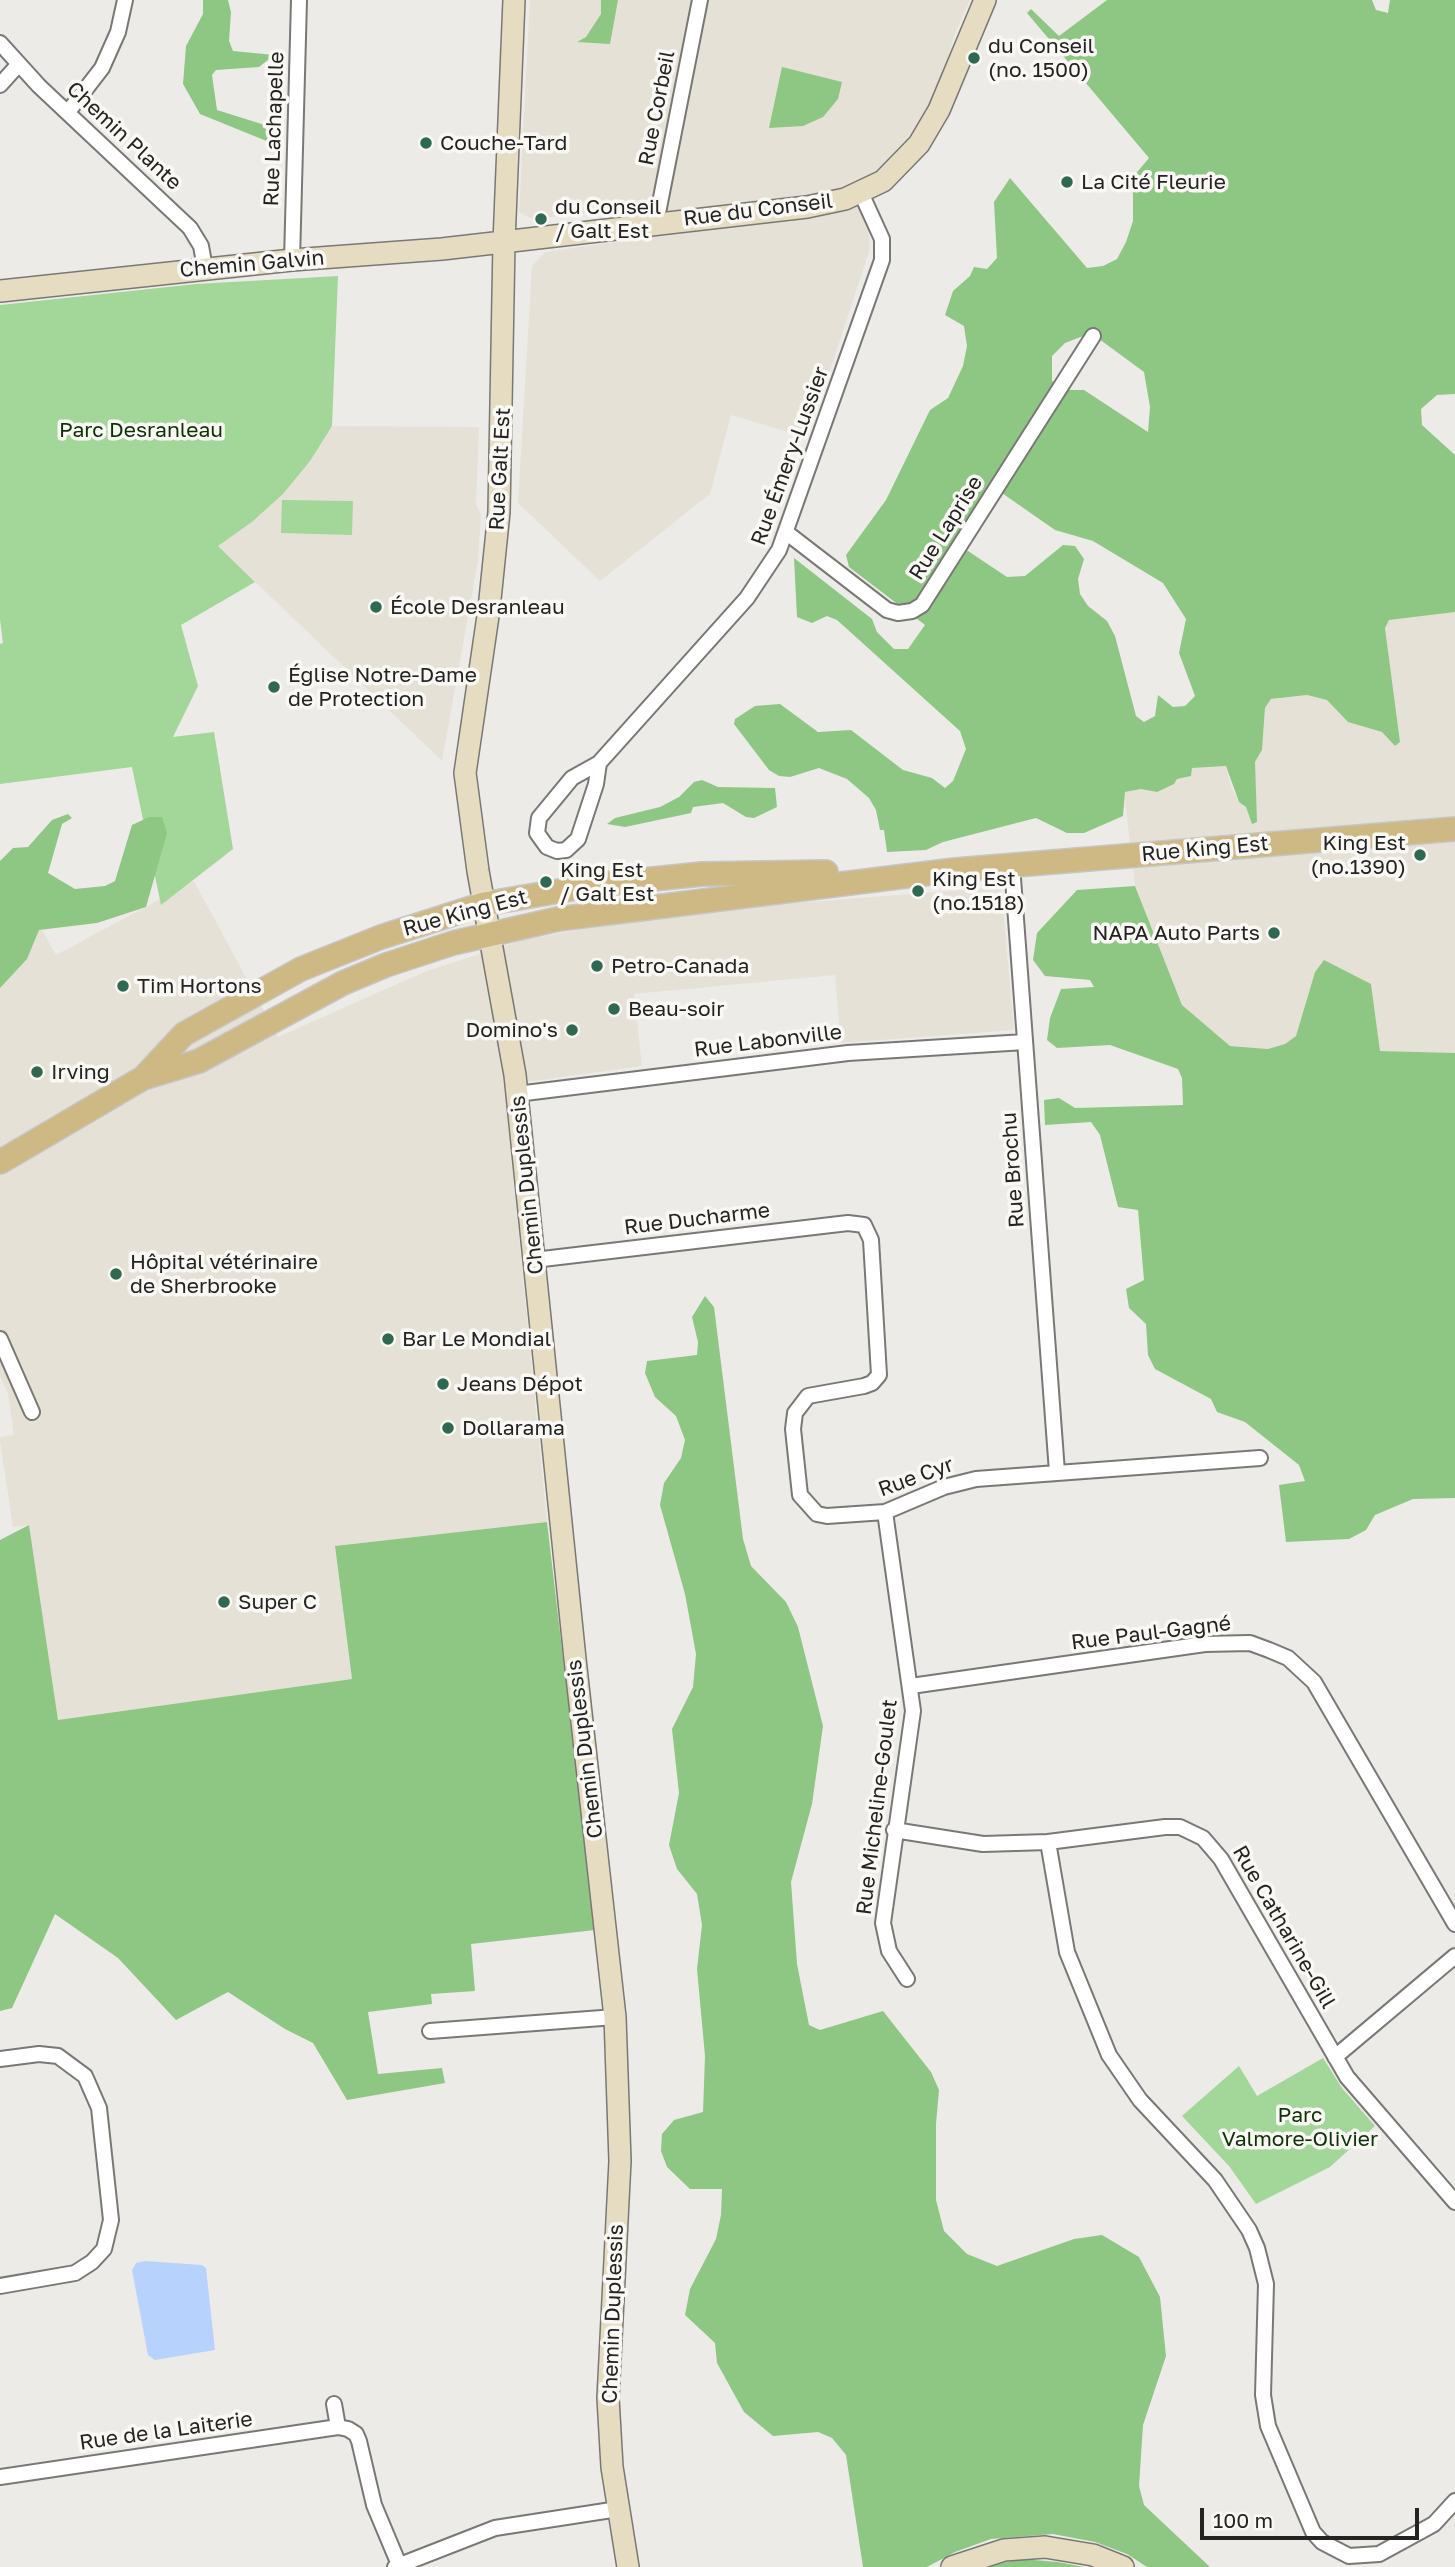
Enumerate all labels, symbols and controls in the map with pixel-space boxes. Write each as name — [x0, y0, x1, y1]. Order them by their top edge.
place label: du Conseil (no. 1500) — [988, 33, 1094, 83]
street label: Rue Corbeil — [634, 48, 680, 168]
marker: du Conseil (no. 1500) — [966, 50, 982, 66]
street label: Rue Lachapelle — [259, 51, 289, 207]
street label: Chemin Plante — [62, 77, 186, 195]
place label: Couche-Tard — [440, 130, 567, 156]
marker: Couche-Tard — [418, 135, 434, 151]
place label: La Cité Fleurie — [1081, 169, 1226, 195]
marker: La Cité Fleurie — [1059, 174, 1075, 190]
street label: Rue du Conseil — [682, 188, 834, 232]
place label: du Conseil / Galt Est — [555, 194, 661, 244]
marker: du Conseil / Galt Est — [533, 211, 549, 227]
street label: Chemin Galvin — [179, 245, 325, 283]
street label: Rue Émery-Lussier — [746, 363, 834, 549]
street label: Rue Galt Est — [484, 407, 516, 531]
park label: Parc Desranleau — [59, 417, 223, 443]
street label: Rue Laprise — [904, 471, 988, 585]
place label: École Desranleau — [390, 594, 565, 620]
marker: École Desranleau — [368, 599, 384, 615]
place label: Église Notre-Dame de Protection — [288, 662, 477, 712]
marker: Église Notre-Dame de Protection — [266, 679, 282, 695]
place label: King Est (no.1390) — [1310, 830, 1406, 880]
street label: Rue King Est — [1140, 831, 1270, 867]
marker: King Est (no.1390) — [1412, 847, 1428, 863]
place label: King Est / Galt Est — [560, 857, 654, 907]
place label: King Est (no.1518) — [932, 866, 1025, 916]
marker: King Est / Galt Est — [538, 874, 554, 890]
marker: King Est (no.1518) — [910, 883, 926, 899]
street label: Rue King Est — [400, 884, 530, 942]
place label: NAPA Auto Parts — [1092, 920, 1260, 946]
marker: NAPA Auto Parts — [1266, 925, 1282, 941]
place label: Petro-Canada — [611, 953, 749, 979]
marker: Petro-Canada — [589, 958, 605, 974]
place label: Tim Hortons — [137, 973, 262, 999]
marker: Tim Hortons — [115, 978, 131, 994]
place label: Beau-soir — [628, 996, 724, 1022]
marker: Beau-soir — [606, 1001, 622, 1017]
place label: Domino's — [465, 1017, 558, 1043]
street label: Rue Labonville — [693, 1019, 843, 1063]
marker: Domino's — [564, 1022, 580, 1038]
place label: Irving — [51, 1059, 110, 1085]
marker: Irving — [29, 1064, 45, 1080]
street label: Chemin Duplessis — [505, 1094, 549, 1276]
street label: Rue Brochu — [996, 1111, 1030, 1229]
street label: Rue Ducharme — [623, 1198, 771, 1240]
place label: Hôpital vétérinaire de Sherbrooke — [130, 1249, 318, 1299]
marker: Hôpital vétérinaire de Sherbrooke — [108, 1266, 124, 1282]
place label: Bar Le Mondial — [402, 1326, 551, 1352]
marker: Bar Le Mondial — [380, 1331, 396, 1347]
place label: Jeans Dépot — [457, 1371, 583, 1397]
marker: Jeans Dépot — [435, 1376, 451, 1392]
place label: Dollarama — [462, 1415, 565, 1441]
marker: Dollarama — [440, 1420, 456, 1436]
street label: Rue Cyr — [875, 1452, 957, 1502]
place label: Super C — [238, 1589, 317, 1615]
marker: Super C — [216, 1594, 232, 1610]
street label: Rue Paul-Gagné — [1070, 1611, 1232, 1655]
street label: Chemin Duplessis — [562, 1658, 608, 1840]
street label: Rue Micheline-Goulet — [851, 1698, 903, 1916]
street label: Rue Catharine-Gill — [1227, 1841, 1341, 2013]
park label: Parc Valmore-Olivier — [1222, 2102, 1378, 2152]
street label: Chemin Duplessis — [597, 2224, 629, 2404]
street label: Rue de la Laiterie — [78, 2406, 254, 2456]
scale bar — [1203, 2494, 1422, 2538]
text: 100 m — [1213, 2507, 1273, 2533]

